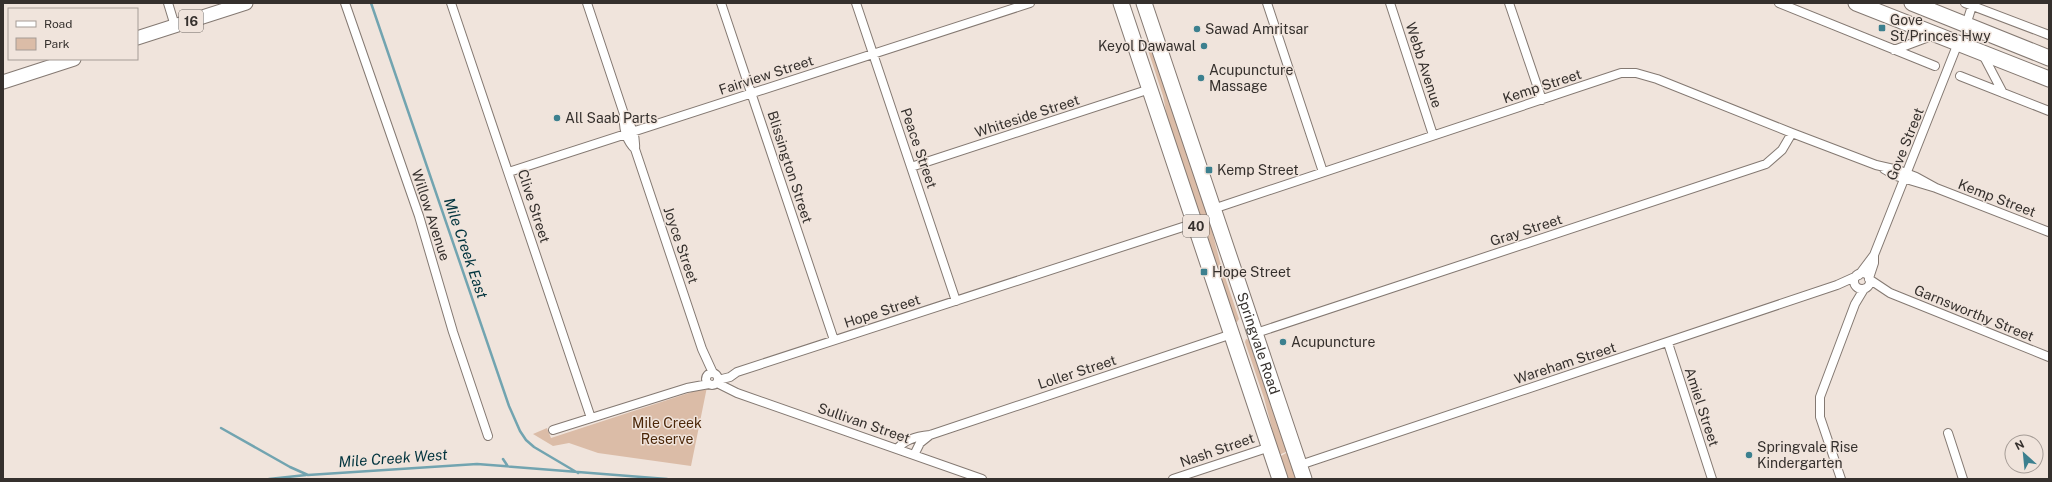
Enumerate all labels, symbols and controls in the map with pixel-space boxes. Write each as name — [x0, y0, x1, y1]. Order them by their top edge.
legend — [8, 8, 138, 60]
road number: 16 — [179, 10, 203, 32]
place label: Gove St/Princes Hwy — [1890, 12, 1991, 44]
text: Road — [44, 17, 72, 31]
street label: Webb Avenue — [1403, 20, 1445, 110]
place label: Sawad Amritsar — [1205, 21, 1309, 37]
marker: Gove St/Princes Hwy — [1877, 23, 1887, 33]
marker: Sawad Amritsar — [1192, 24, 1202, 34]
text: Park — [44, 37, 70, 51]
place label: Keyol Dawawal — [1098, 38, 1196, 54]
marker: Keyol Dawawal — [1199, 41, 1209, 51]
street label: Fairview Street — [717, 52, 815, 98]
place label: Acupuncture Massage — [1209, 62, 1293, 94]
street label: Kemp Street — [1501, 66, 1583, 106]
marker: Acupuncture Massage — [1196, 73, 1206, 83]
street label: Whiteside Street — [973, 92, 1081, 140]
street label: Gove Street — [1883, 105, 1927, 183]
street label: Peace Street — [898, 106, 940, 190]
street label: Blissington Street — [764, 109, 816, 225]
place label: All Saab Parts — [565, 110, 657, 126]
marker: All Saab Parts — [552, 113, 562, 123]
place label: Kemp Street — [1217, 162, 1299, 178]
marker: Kemp Street — [1204, 165, 1214, 175]
street label: Willow Avenue — [409, 167, 453, 263]
street label: Clive Street — [515, 167, 553, 245]
street label: Kemp Street — [1956, 176, 2038, 220]
water label: Mile Creek East — [441, 195, 491, 301]
street label: Joyce Street — [660, 204, 702, 286]
street label: Gray Street — [1488, 211, 1564, 249]
road number: 40 — [1183, 215, 1209, 237]
place label: Hope Street — [1212, 264, 1291, 280]
marker: Hope Street — [1199, 267, 1209, 277]
street label: Garnsworthy Street — [1912, 282, 2036, 344]
street label: Springvale Road — [1234, 290, 1283, 396]
street label: Hope Street — [842, 291, 922, 331]
place label: Acupuncture — [1291, 334, 1375, 350]
marker: Acupuncture — [1278, 337, 1288, 347]
street label: Wareham Street — [1512, 339, 1618, 387]
street label: Loller Street — [1036, 352, 1118, 392]
street label: Amiel Street — [1682, 366, 1722, 448]
street label: Sullivan Street — [816, 400, 912, 446]
park label: Mile Creek Reserve — [632, 415, 702, 447]
street label: Nash Street — [1178, 430, 1256, 470]
north arrow — [2004, 434, 2044, 474]
text: N — [2013, 438, 2026, 452]
place label: Springvale Rise Kindergarten — [1757, 439, 1858, 471]
water label: Mile Creek West — [338, 446, 448, 470]
marker: Springvale Rise Kindergarten — [1744, 450, 1754, 460]

